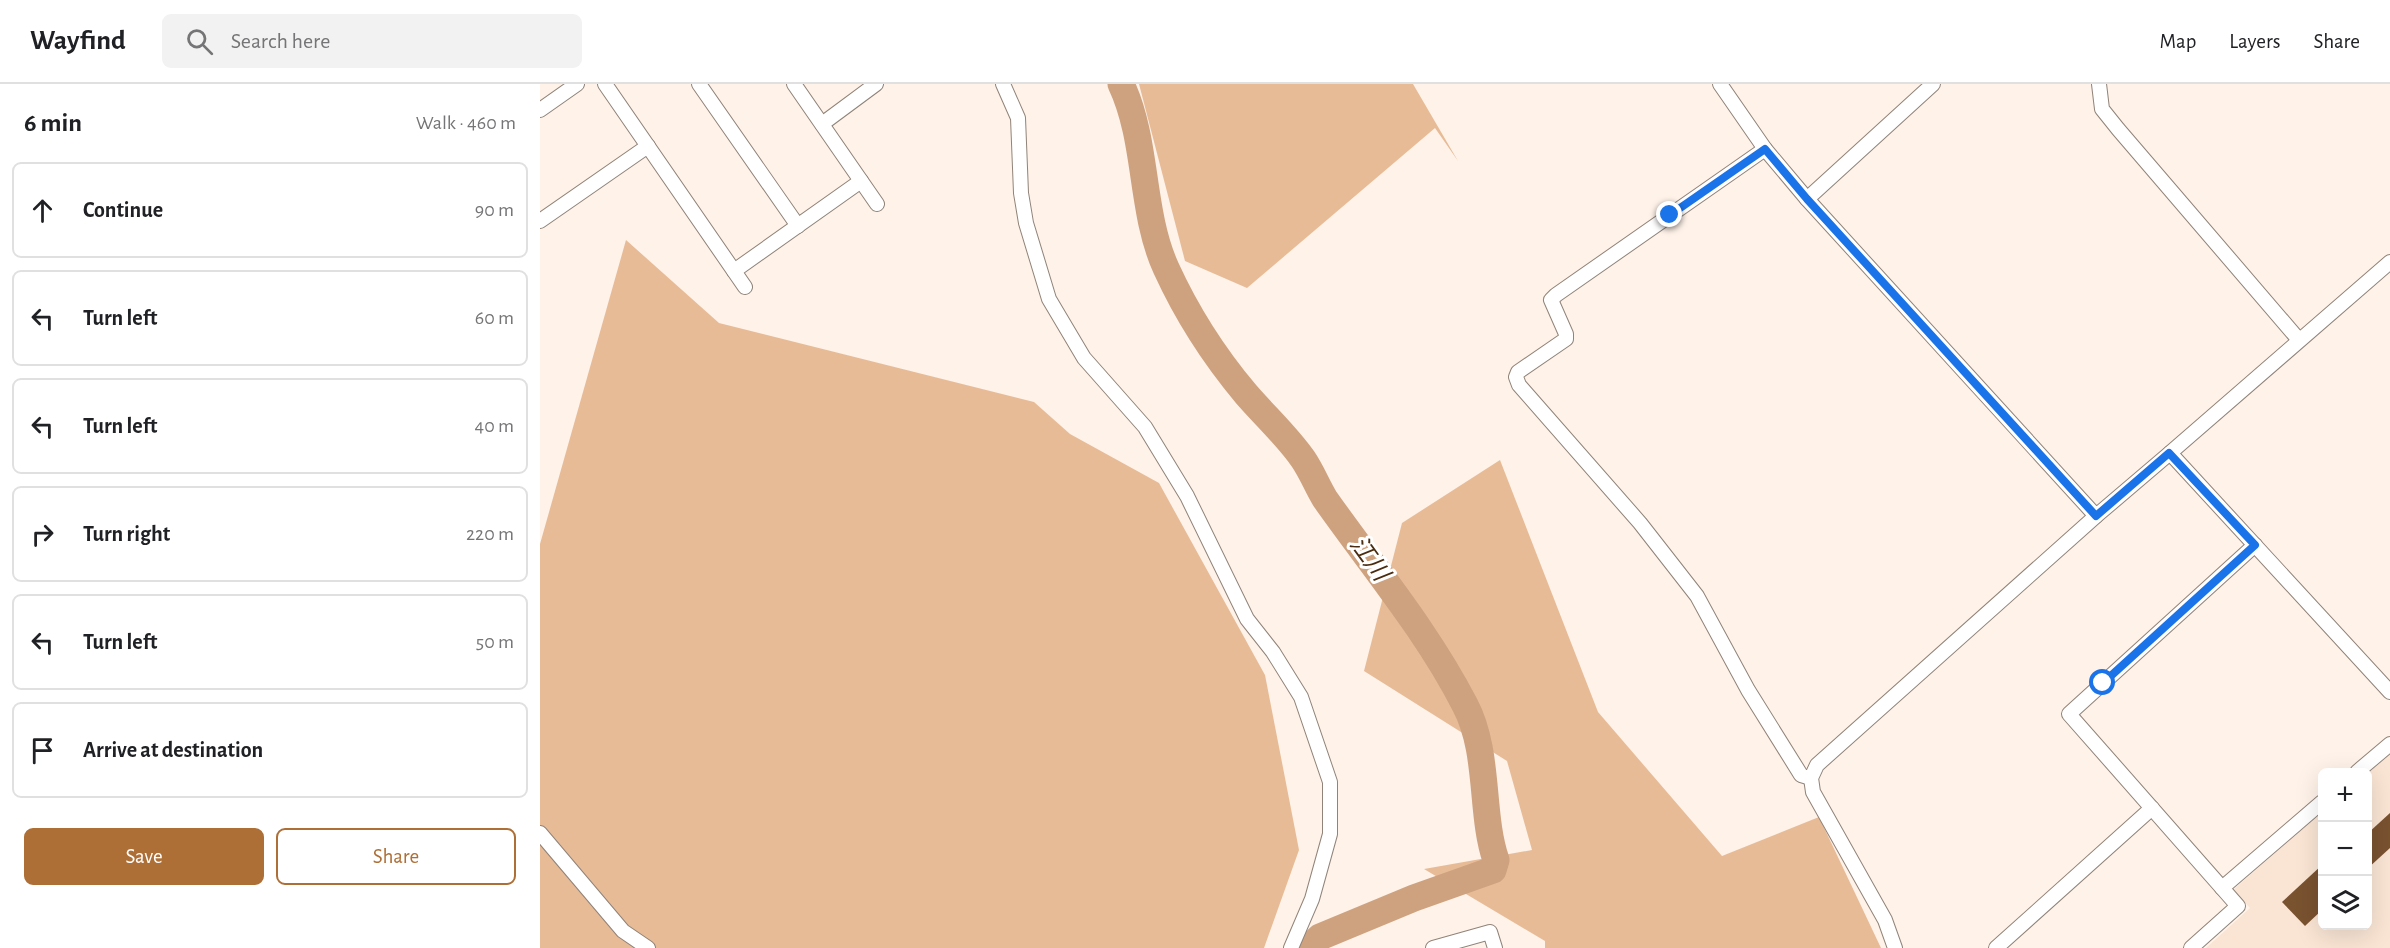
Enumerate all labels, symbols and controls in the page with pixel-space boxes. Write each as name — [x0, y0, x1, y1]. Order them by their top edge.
search box — [162, 14, 582, 68]
icon: search — [183, 25, 216, 58]
text: Wayfind — [30, 27, 126, 55]
text: Search here — [231, 30, 330, 52]
text: Map — [2160, 31, 2196, 52]
text: Layers — [2229, 31, 2280, 52]
text: Share — [2313, 31, 2360, 52]
text: 6 min — [24, 110, 82, 136]
text: Walk · 460 m — [416, 113, 516, 133]
icon: ahead — [26, 194, 59, 227]
text: Continue — [83, 199, 163, 221]
text: 90 m — [475, 200, 514, 220]
route end — [1656, 201, 1682, 227]
icon: left — [26, 302, 59, 335]
text: Turn left — [83, 307, 157, 329]
text: 60 m — [475, 308, 514, 328]
icon: left — [26, 410, 59, 443]
text: Turn left — [83, 415, 157, 437]
text: 40 m — [475, 416, 514, 436]
icon: right — [26, 518, 59, 551]
text: Turn right — [83, 523, 170, 545]
text: 220 m — [466, 524, 514, 544]
water label: 江川 — [1345, 532, 1395, 588]
icon: left — [26, 626, 59, 659]
text: Turn left — [83, 631, 157, 653]
text: 50 m — [476, 632, 514, 652]
route start — [2089, 669, 2115, 695]
icon: arrive — [26, 734, 59, 767]
text: Arrive at destination — [83, 739, 263, 761]
map controls — [2318, 768, 2372, 930]
button: + — [2318, 768, 2372, 822]
button: − — [2318, 822, 2372, 876]
button: Save — [24, 828, 264, 885]
button: Share — [276, 828, 516, 885]
button: layers — [2318, 876, 2372, 930]

